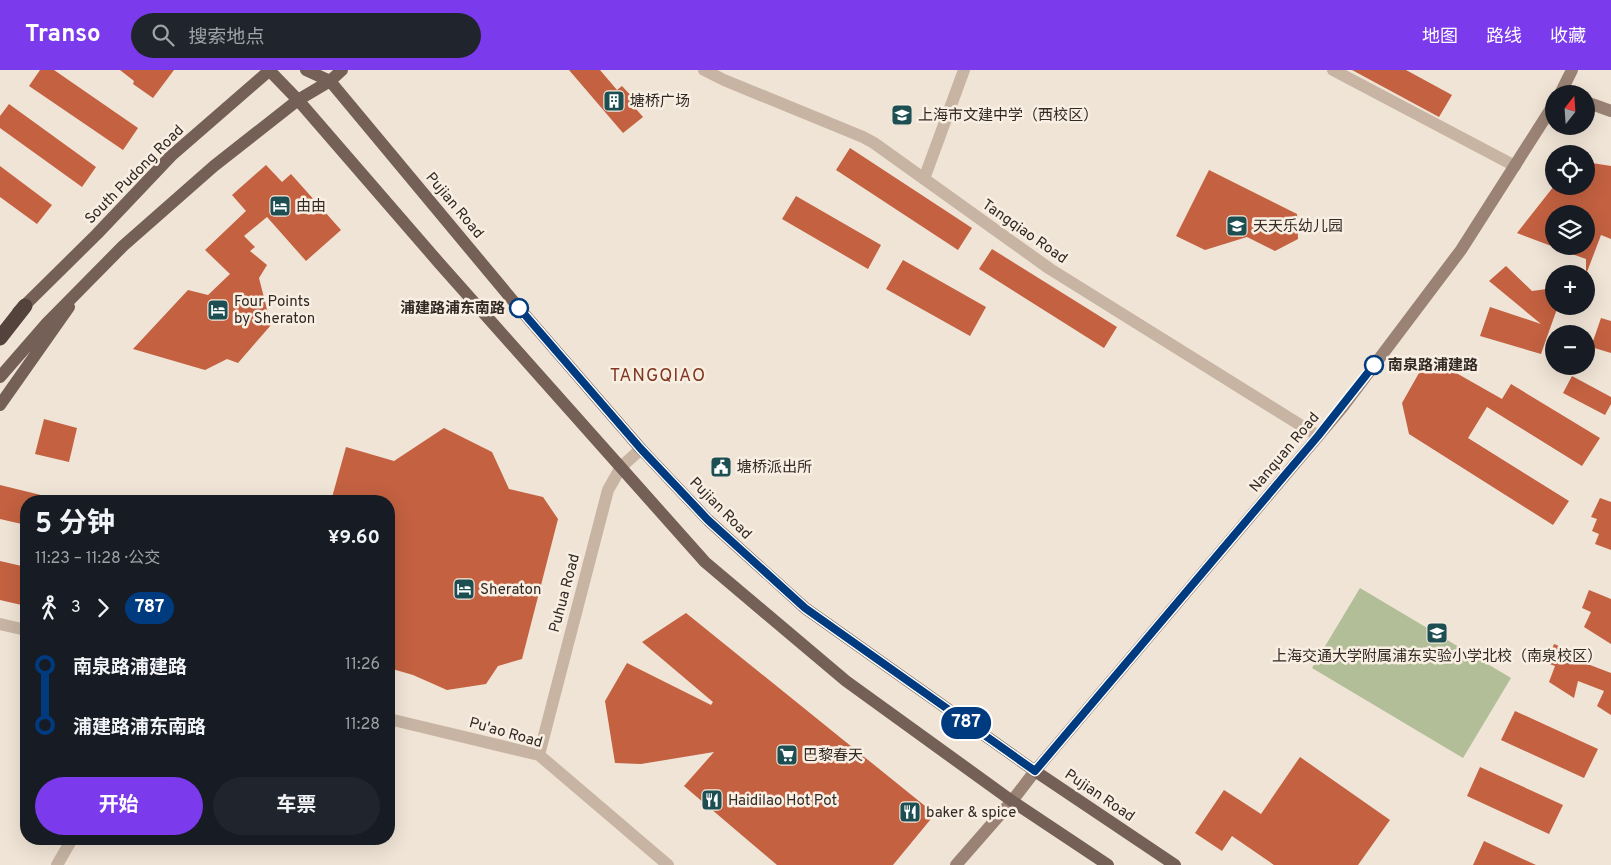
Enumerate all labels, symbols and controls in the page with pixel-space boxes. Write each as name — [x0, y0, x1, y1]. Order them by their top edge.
search box — [131, 13, 481, 58]
text: Transo — [25, 20, 101, 50]
icon: search — [149, 21, 177, 49]
text: 搜索地点 — [189, 26, 265, 50]
text: 地图 — [1422, 26, 1458, 49]
text: 路线 — [1486, 26, 1522, 49]
text: 收藏 — [1550, 26, 1586, 49]
north arrow — [1545, 85, 1595, 135]
map controls — [1545, 85, 1595, 375]
building icon: 塘桥广场 — [602, 89, 626, 113]
place label: 塘桥广场 — [630, 92, 690, 112]
school or university icon: 上海市文建中学（西校区） — [890, 103, 914, 127]
place label: 上海市文建中学（西校区） — [918, 106, 1098, 126]
street label: South Pudong Road — [81, 121, 189, 229]
button: locate — [1545, 145, 1595, 195]
street label: Pujian Road — [421, 169, 487, 243]
hotel icon: 由由 — [268, 194, 292, 218]
street label: Tangqiao Road — [978, 196, 1071, 269]
place label: 由由 — [296, 198, 326, 217]
button: layers — [1545, 205, 1595, 255]
school or university icon: 天天乐幼儿园 — [1225, 214, 1249, 238]
place label: 天天乐幼儿园 — [1253, 218, 1343, 237]
button: + — [1545, 265, 1595, 315]
place label: Four Points by Sheraton — [234, 293, 315, 329]
hotel icon: Four Points by Sheraton — [206, 298, 230, 322]
marker: 浦建路浦东南路 — [509, 298, 529, 318]
place label: 浦建路浦东南路 — [400, 299, 505, 319]
button: − — [1545, 325, 1595, 375]
marker: 南泉路浦建路 — [1364, 355, 1384, 375]
place label: 南泉路浦建路 — [1388, 356, 1478, 376]
district label: TANGQIAO — [610, 365, 706, 388]
street label: Nanquan Road — [1246, 409, 1324, 497]
public building icon: 塘桥派出所 — [709, 455, 733, 479]
place label: 塘桥派出所 — [737, 458, 812, 478]
street label: Pujian Road — [685, 474, 755, 544]
text: 5 分钟 — [35, 507, 115, 543]
text: ¥9.60 — [328, 526, 380, 550]
text: 11:23 – 11:28 · 公交 — [35, 549, 160, 569]
street label: Puhua Road — [546, 552, 585, 635]
hotel icon: Sheraton — [452, 577, 476, 601]
place label: Sheraton — [480, 581, 541, 600]
icon: walk — [35, 594, 63, 622]
icon: forward — [89, 594, 117, 622]
text: 787 — [135, 596, 164, 619]
text: 3 — [71, 598, 81, 618]
school or university icon: 上海交通大学附属浦东实验小学北校（南泉校区） — [1425, 621, 1449, 645]
place label: 上海交通大学附属浦东实验小学北校（南泉校区） — [1272, 647, 1602, 667]
text: 11:26 — [345, 655, 380, 675]
text: 南泉路浦建路 — [73, 656, 187, 680]
line badge: 787 — [937, 707, 995, 739]
text: 787 — [951, 711, 981, 734]
street label: Pu'ao Road — [467, 714, 545, 753]
text: 11:28 — [345, 715, 380, 735]
text: 浦建路浦东南路 — [73, 716, 206, 740]
supermarket icon: 巴黎春天 — [775, 743, 799, 767]
place label: 巴黎春天 — [803, 747, 863, 766]
street label: Pujian Road — [1060, 766, 1138, 827]
button: 开始 — [35, 777, 203, 835]
button: 车票 — [213, 777, 380, 835]
restaurant icon: Haidilao Hot Pot — [700, 788, 724, 812]
place label: Haidilao Hot Pot — [728, 792, 837, 811]
restaurant icon: baker & spice — [898, 800, 922, 824]
place label: baker & spice — [926, 804, 1016, 823]

